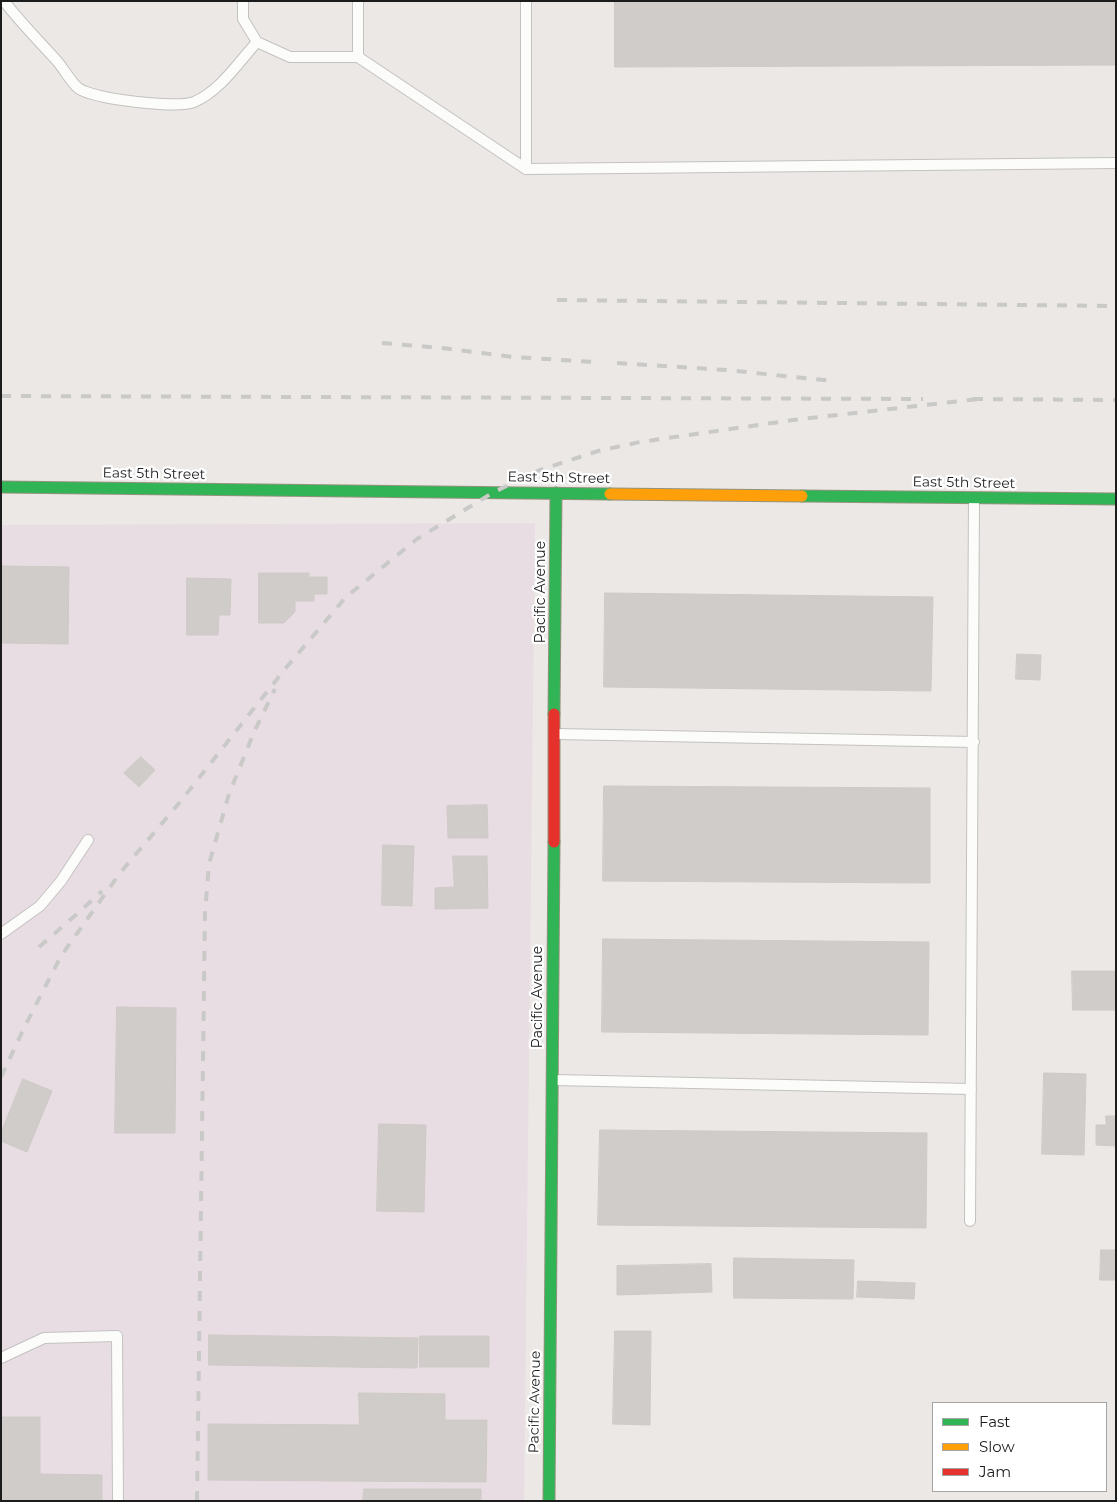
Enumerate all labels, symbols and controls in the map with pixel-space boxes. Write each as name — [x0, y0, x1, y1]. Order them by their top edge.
street label: East 5th Street — [102, 465, 206, 483]
street label: East 5th Street — [507, 469, 611, 487]
street label: East 5th Street — [912, 474, 1016, 492]
street label: Pacific Avenue — [533, 541, 549, 643]
street label: Pacific Avenue — [530, 946, 546, 1048]
street label: Pacific Avenue — [526, 1351, 544, 1453]
legend — [932, 1402, 1107, 1492]
text: Fast — [979, 1412, 1010, 1431]
text: Slow — [979, 1437, 1015, 1456]
text: Jam — [979, 1462, 1011, 1481]

